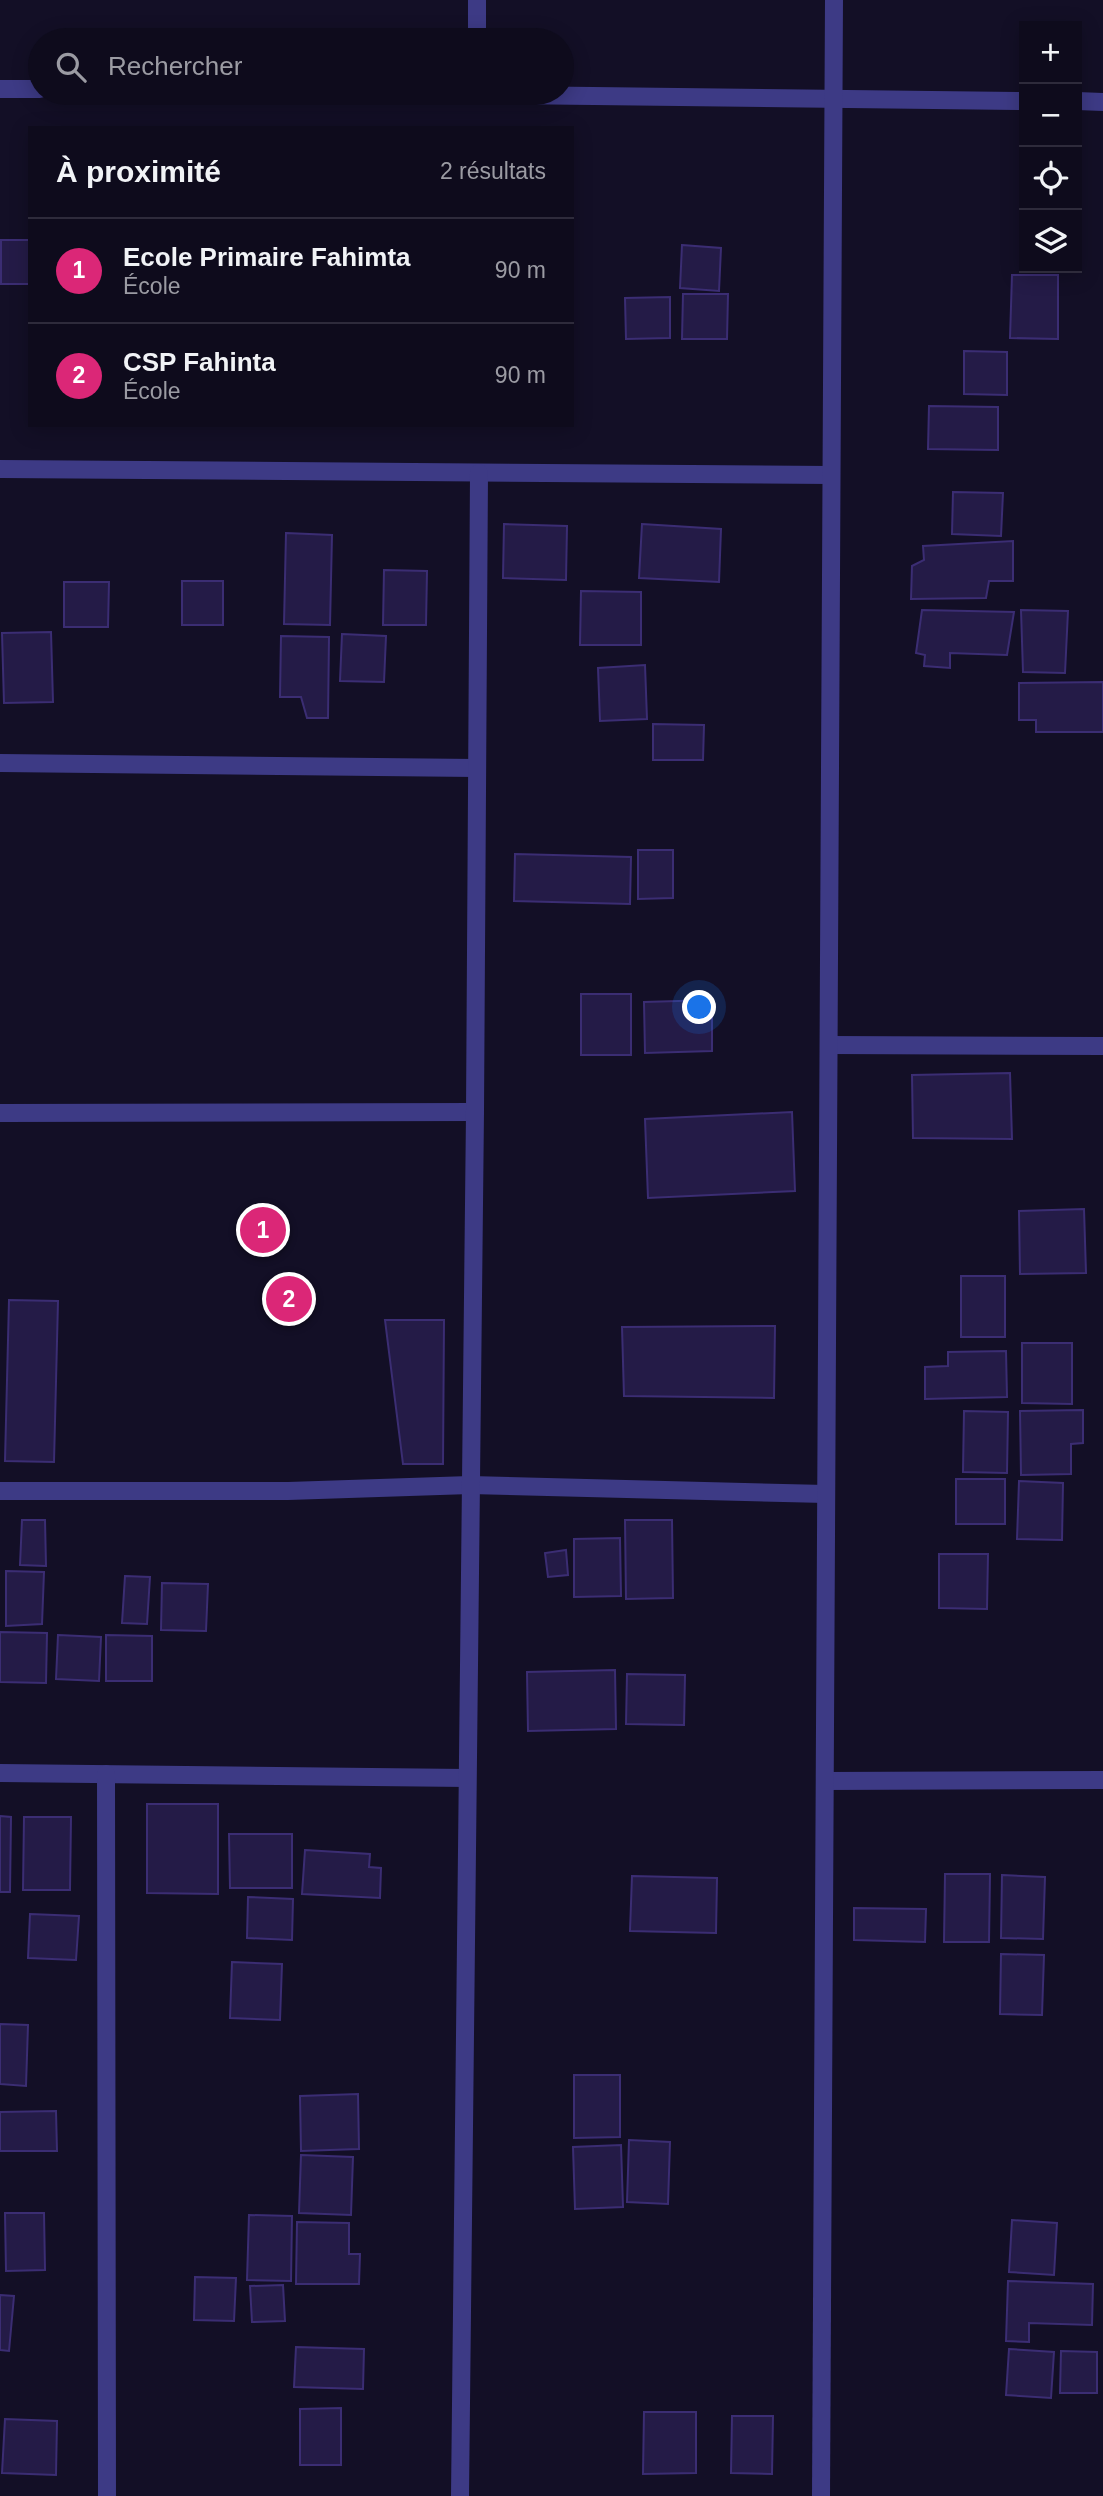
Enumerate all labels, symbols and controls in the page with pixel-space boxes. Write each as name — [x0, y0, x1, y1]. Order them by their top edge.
map controls — [1019, 21, 1082, 273]
button: + — [1019, 21, 1082, 84]
search box — [28, 28, 574, 105]
icon: search — [52, 48, 90, 86]
text: Rechercher — [108, 51, 242, 81]
button: − — [1019, 84, 1082, 147]
button: locate — [1019, 147, 1082, 210]
text: À proximité — [56, 155, 221, 188]
text: 2 résultats — [440, 158, 546, 184]
button: layers — [1019, 210, 1082, 273]
text: Ecole Primaire Fahimta — [123, 242, 411, 272]
text: 1 — [73, 257, 85, 283]
text: 90 m — [495, 257, 546, 283]
text: École — [123, 273, 181, 299]
text: CSP Fahinta — [123, 347, 276, 377]
text: 2 — [73, 362, 85, 388]
text: 90 m — [495, 362, 546, 388]
text: École — [123, 378, 181, 404]
your location — [682, 990, 716, 1024]
pin: 1 — [240, 1204, 286, 1256]
pin: 2 — [266, 1273, 312, 1325]

